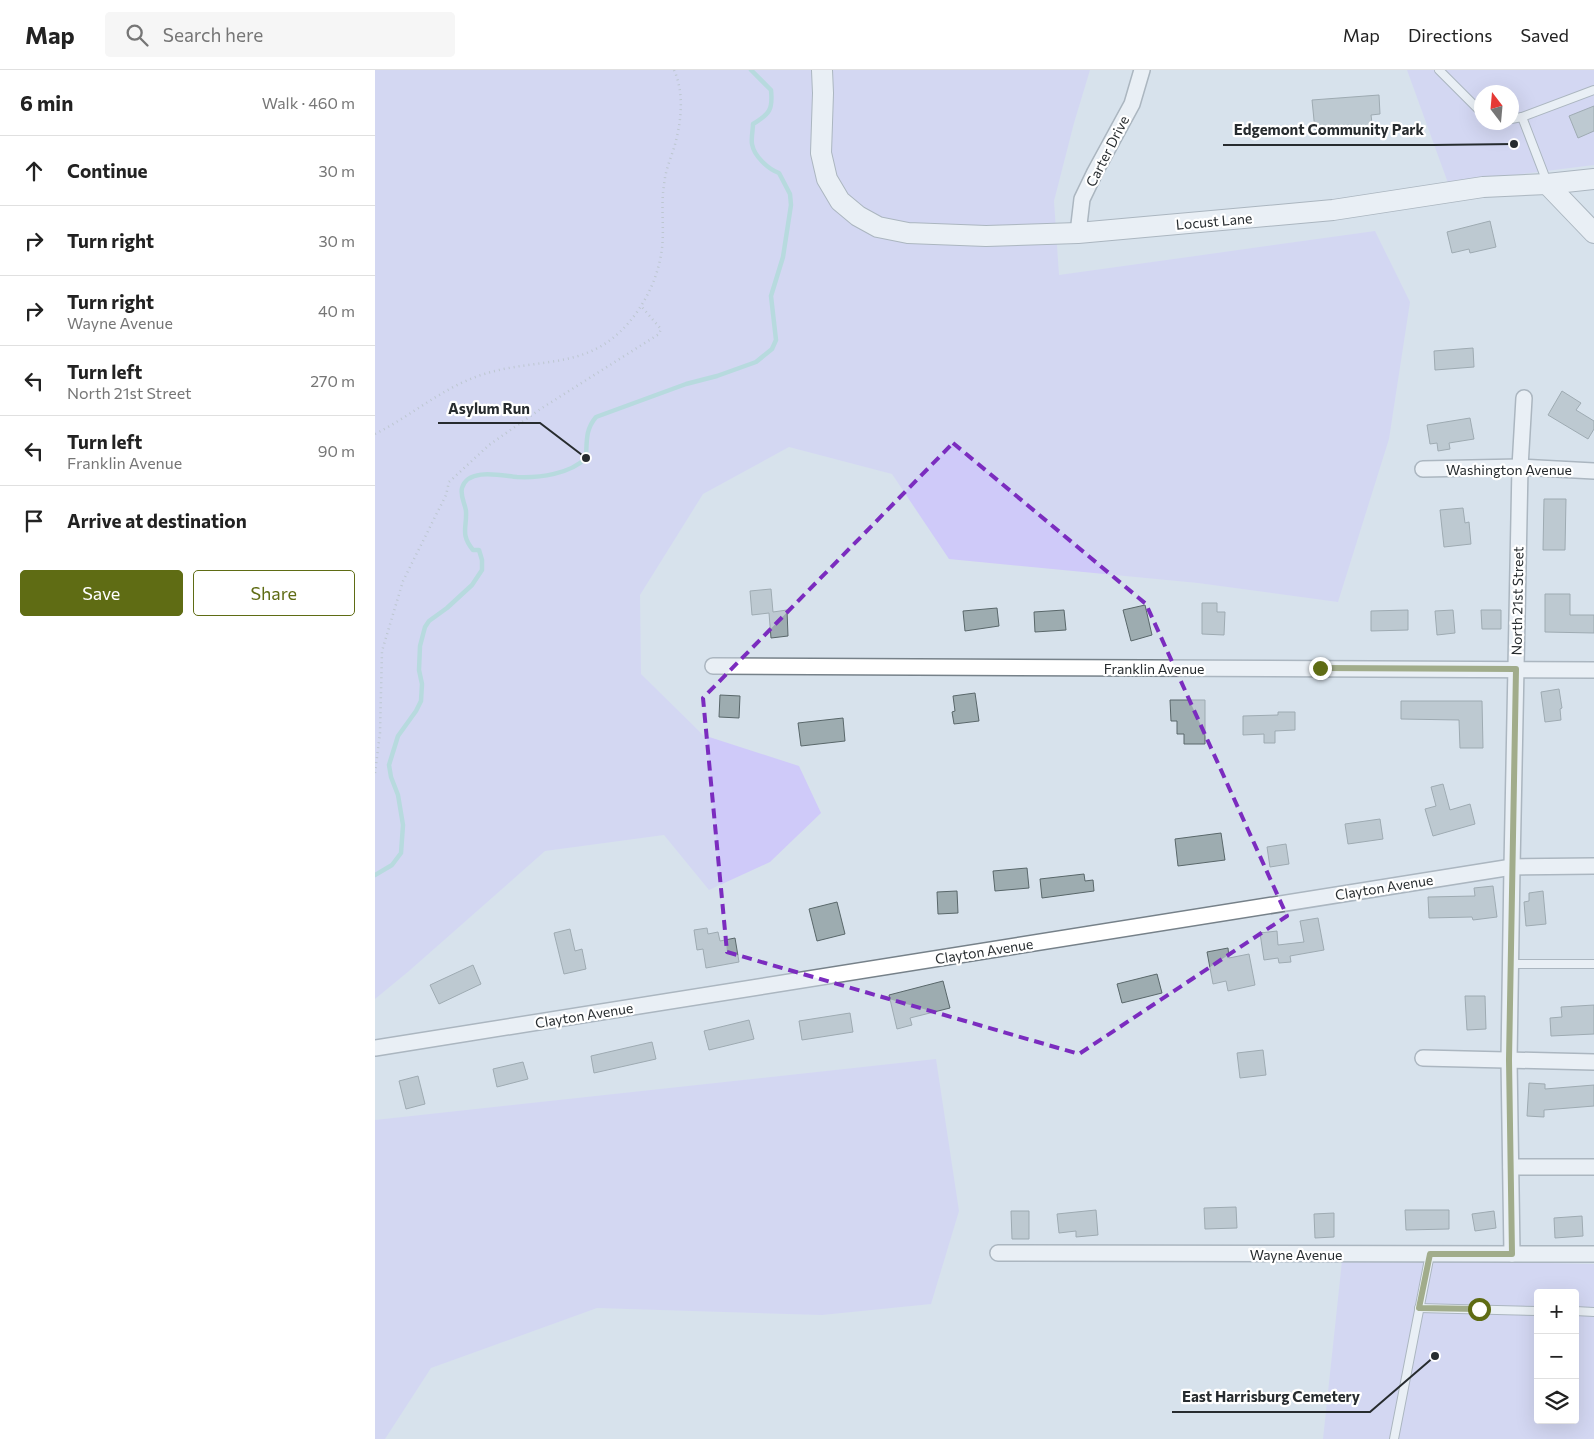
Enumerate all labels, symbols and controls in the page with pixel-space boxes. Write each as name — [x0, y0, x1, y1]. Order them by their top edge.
search box — [105, 12, 455, 57]
text: Map — [25, 20, 75, 49]
icon: search — [123, 21, 151, 49]
text: Search here — [163, 23, 263, 46]
text: Map — [1343, 24, 1380, 46]
text: Directions — [1408, 24, 1492, 46]
text: Saved — [1520, 24, 1569, 46]
north arrow — [1474, 85, 1519, 130]
text: 6 min — [20, 90, 73, 115]
text: Walk · 460 m — [262, 93, 355, 112]
street label: Carter Drive — [1082, 113, 1132, 189]
callout: Edgemont Community Park — [1223, 115, 1434, 145]
text: Edgemont Community Park — [1234, 120, 1425, 138]
icon: ahead — [20, 157, 48, 185]
text: Continue — [67, 159, 147, 182]
text: 30 m — [318, 161, 355, 180]
street label: Locust Lane — [1175, 209, 1253, 233]
icon: right — [20, 227, 48, 255]
text: Turn right — [67, 229, 154, 252]
text: 30 m — [318, 231, 355, 250]
text: Turn right — [67, 290, 154, 313]
icon: right — [20, 297, 48, 325]
text: 40 m — [318, 301, 355, 320]
text: Wayne Avenue — [67, 313, 173, 332]
text: Turn left — [67, 360, 142, 383]
icon: left — [20, 367, 48, 395]
text: 270 m — [310, 371, 355, 390]
text: North 21st Street — [67, 383, 192, 402]
callout: Asylum Run — [438, 393, 540, 423]
text: Asylum Run — [448, 399, 530, 417]
text: Turn left — [67, 430, 142, 453]
icon: left — [20, 437, 48, 465]
text: 90 m — [318, 441, 355, 460]
text: Franklin Avenue — [67, 453, 182, 472]
street label: Washington Avenue — [1446, 461, 1572, 478]
icon: arrive — [20, 507, 48, 535]
text: Arrive at destination — [67, 509, 247, 532]
street label: North 21st Street — [1508, 546, 1526, 656]
button: Save — [20, 570, 183, 616]
button: Share — [193, 570, 355, 616]
route end — [1309, 657, 1332, 680]
street label: Franklin Avenue — [1104, 660, 1204, 677]
street label: Clayton Avenue — [1334, 871, 1434, 903]
street label: Clayton Avenue — [934, 935, 1034, 967]
street label: Clayton Avenue — [534, 999, 634, 1031]
street label: Wayne Avenue — [1250, 1246, 1342, 1263]
map controls — [1534, 1289, 1579, 1424]
button: + — [1534, 1289, 1579, 1334]
route start — [1468, 1298, 1491, 1321]
button: − — [1534, 1334, 1579, 1379]
button: layers — [1534, 1379, 1579, 1424]
callout: East Harrisburg Cemetery — [1172, 1382, 1370, 1412]
text: East Harrisburg Cemetery — [1182, 1387, 1361, 1405]

